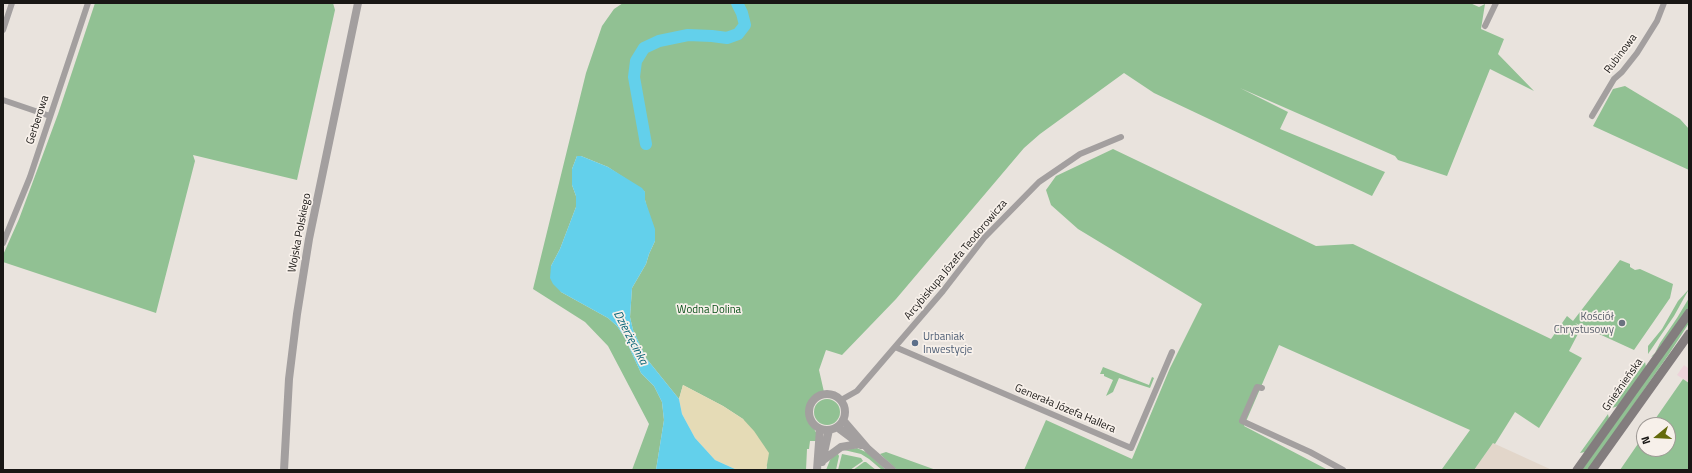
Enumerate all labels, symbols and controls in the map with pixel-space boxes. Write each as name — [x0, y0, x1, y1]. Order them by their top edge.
street label: Rubinowa — [1602, 32, 1640, 76]
street label: Gerberowa — [24, 94, 52, 146]
street label: Wojska Polskiego — [286, 192, 314, 274]
street label: Arcybiskupa Józefa Teodorowicza — [902, 197, 1010, 323]
park label: Wodna Dolina — [677, 303, 741, 317]
water label: Dzierżęcinka — [610, 309, 650, 367]
place label: Kościół Chrystusowy — [1554, 310, 1614, 336]
marker: Kościół Chrystusowy — [1617, 318, 1627, 328]
place label: Urbaniak Inwestycje — [923, 330, 972, 356]
marker: Urbaniak Inwestycje — [910, 338, 920, 348]
street label: Gnieźnieńska — [1600, 356, 1646, 414]
street label: Generała Józefa Hallera — [1013, 382, 1117, 436]
north arrow — [1636, 417, 1676, 457]
text: N — [1637, 434, 1654, 446]

